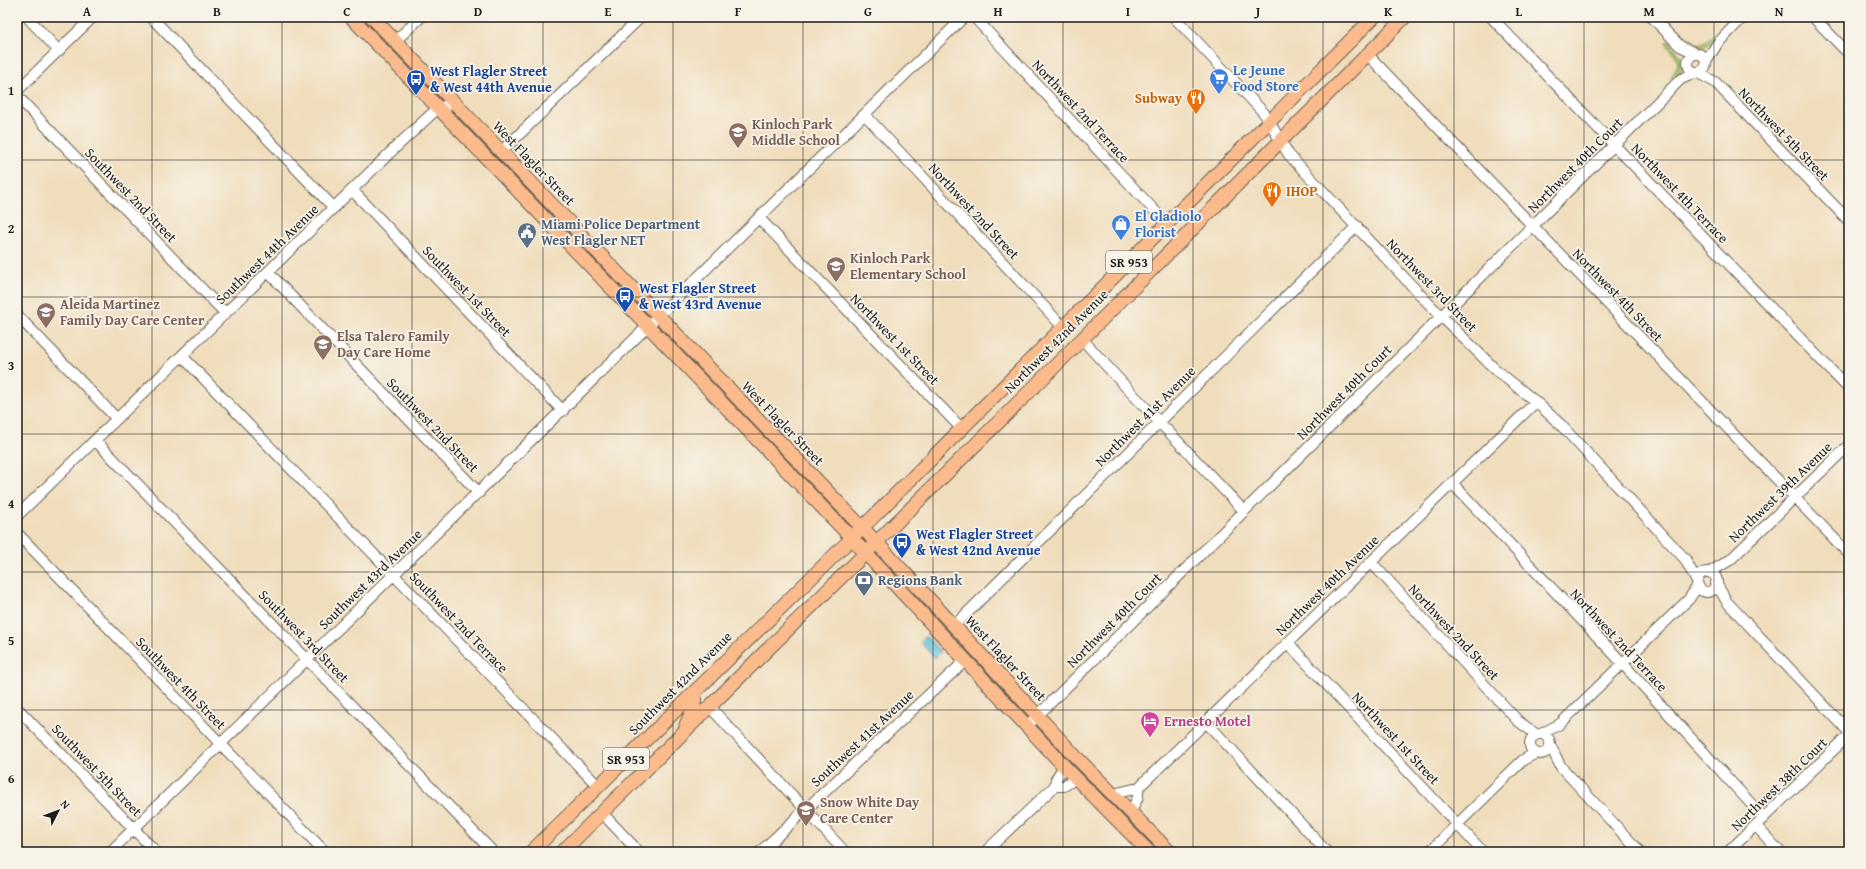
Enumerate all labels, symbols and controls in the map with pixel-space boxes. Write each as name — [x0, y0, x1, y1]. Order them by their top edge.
text: A — [83, 2, 92, 21]
text: B — [213, 2, 221, 21]
text: C — [343, 2, 351, 21]
text: D — [474, 2, 482, 21]
text: E — [605, 2, 612, 21]
text: F — [735, 2, 742, 21]
text: G — [864, 2, 872, 21]
text: H — [993, 2, 1003, 21]
text: I — [1126, 2, 1130, 21]
text: J — [1254, 2, 1261, 21]
text: K — [1384, 2, 1393, 21]
text: L — [1516, 2, 1523, 21]
text: M — [1643, 2, 1655, 21]
text: N — [1775, 2, 1784, 21]
street label: Northwest 2nd Terrace — [1028, 55, 1134, 167]
place label: Le Jeune Food Store — [1233, 60, 1299, 96]
place label: West Flagler Street & West 44th Avenue — [430, 61, 552, 97]
supermarket icon: Le Jeune Food Store — [1208, 67, 1230, 95]
bus stop icon: West Flagler Street & West 44th Avenue — [405, 68, 427, 96]
text: 1 — [8, 81, 14, 100]
street label: Northwest 5th Street — [1734, 83, 1834, 185]
restaurant icon: Subway — [1185, 87, 1207, 115]
place label: Subway — [1135, 88, 1183, 108]
street label: Northwest 40th Court — [1523, 113, 1627, 217]
place label: Kinloch Park Middle School — [752, 114, 841, 150]
street label: West Flagler Street — [488, 116, 580, 210]
school or university icon: Kinloch Park Middle School — [727, 121, 749, 149]
street label: Northwest 4th Terrace — [1627, 139, 1733, 248]
street label: Southwest 2nd Street — [80, 143, 182, 247]
street label: Northwest 2nd Street — [924, 158, 1024, 264]
restaurant icon: IHOP — [1261, 180, 1283, 208]
place label: IHOP — [1286, 181, 1317, 201]
street label: Southwest 44th Avenue — [211, 199, 323, 309]
place label: El Gladiolo Florist — [1135, 206, 1202, 242]
shop icon: El Gladiolo Florist — [1110, 213, 1132, 241]
place label: Miami Police Department West Flagler NET — [541, 214, 701, 250]
text: 2 — [8, 219, 15, 238]
public building icon: Miami Police Department West Flagler NET — [516, 221, 538, 249]
street label: Northwest 3rd Street — [1382, 234, 1482, 336]
street label: Southwest 1st Street — [418, 241, 516, 341]
street label: Northwest 4th Street — [1568, 244, 1668, 346]
place label: Kinloch Park Elementary School — [850, 248, 967, 284]
road number: SR 953 — [1106, 251, 1152, 273]
school or university icon: Kinloch Park Elementary School — [825, 255, 847, 283]
place label: West Flagler Street & West 43rd Avenue — [639, 278, 762, 314]
street label: Northwest 42nd Avenue — [1000, 284, 1113, 397]
bus stop icon: West Flagler Street & West 43rd Avenue — [614, 285, 636, 313]
street label: Northwest 1st Street — [846, 289, 944, 389]
place label: Aleida Martinez Family Day Care Center — [60, 294, 205, 330]
school or university icon: Aleida Martinez Family Day Care Center — [35, 301, 57, 329]
place label: Elsa Talero Family Day Care Home — [337, 326, 451, 362]
school or university icon: Elsa Talero Family Day Care Home — [312, 333, 334, 361]
street label: Northwest 40th Court — [1292, 340, 1396, 444]
text: 3 — [8, 356, 14, 375]
street label: Northwest 41st Avenue — [1090, 361, 1200, 471]
street label: Southwest 2nd Street — [382, 373, 484, 477]
street label: West Flagler Street — [737, 376, 829, 470]
street label: Northwest 39th Avenue — [1724, 437, 1837, 547]
text: 4 — [8, 494, 15, 513]
street label: Southwest 43rd Avenue — [314, 524, 426, 634]
place label: West Flagler Street & West 42nd Avenue — [916, 524, 1041, 560]
street label: Northwest 40th Avenue — [1271, 530, 1384, 640]
bus stop icon: West Flagler Street & West 42nd Avenue — [891, 531, 913, 559]
street label: Southwest 2nd Terrace — [405, 567, 513, 677]
street label: Northwest 40th Court — [1062, 568, 1166, 672]
bank icon: Regions Bank — [853, 569, 875, 597]
place label: Regions Bank — [878, 570, 963, 590]
street label: Northwest 2nd Street — [1404, 579, 1504, 685]
street label: Northwest 2nd Terrace — [1566, 584, 1672, 696]
street label: Southwest 3rd Street — [254, 585, 354, 687]
street label: West Flagler Street — [961, 611, 1051, 705]
street label: Southwest 42nd Avenue — [624, 626, 737, 739]
text: 5 — [8, 631, 15, 650]
street label: Southwest 4th Street — [131, 632, 231, 734]
street label: Southwest 41st Avenue — [806, 685, 918, 791]
street label: Northwest 1st Street — [1348, 687, 1444, 789]
hotel icon: Ernesto Motel — [1139, 710, 1161, 738]
place label: Ernesto Motel — [1164, 711, 1252, 731]
street label: Southwest 5th Street — [47, 719, 147, 821]
street label: Northwest 38th Court — [1726, 733, 1832, 835]
road number: SR 953 — [603, 748, 649, 770]
text: 6 — [8, 769, 15, 788]
north arrow — [38, 791, 78, 831]
place label: Snow White Day Care Center — [820, 792, 920, 828]
text: N — [57, 796, 74, 813]
school or university icon: Snow White Day Care Center — [795, 799, 817, 827]

